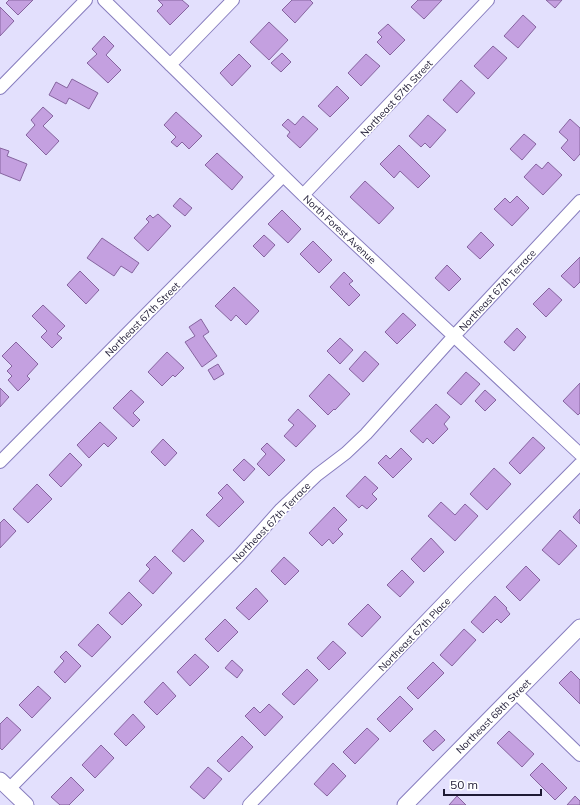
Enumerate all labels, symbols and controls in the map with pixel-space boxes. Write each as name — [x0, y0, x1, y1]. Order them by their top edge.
street label: Northeast 67th Street — [357, 57, 436, 140]
street label: North Forest Avenue — [300, 192, 379, 267]
street label: Northeast 67th Terrace — [456, 247, 539, 334]
street label: Northeast 67th Street — [102, 279, 183, 359]
street label: Northeast 67th Terrace — [229, 479, 313, 565]
street label: Northeast 67th Place — [376, 595, 453, 674]
street label: Northeast 68th Street — [453, 676, 534, 756]
scale bar — [444, 771, 541, 797]
text: 50 m — [450, 777, 478, 792]

